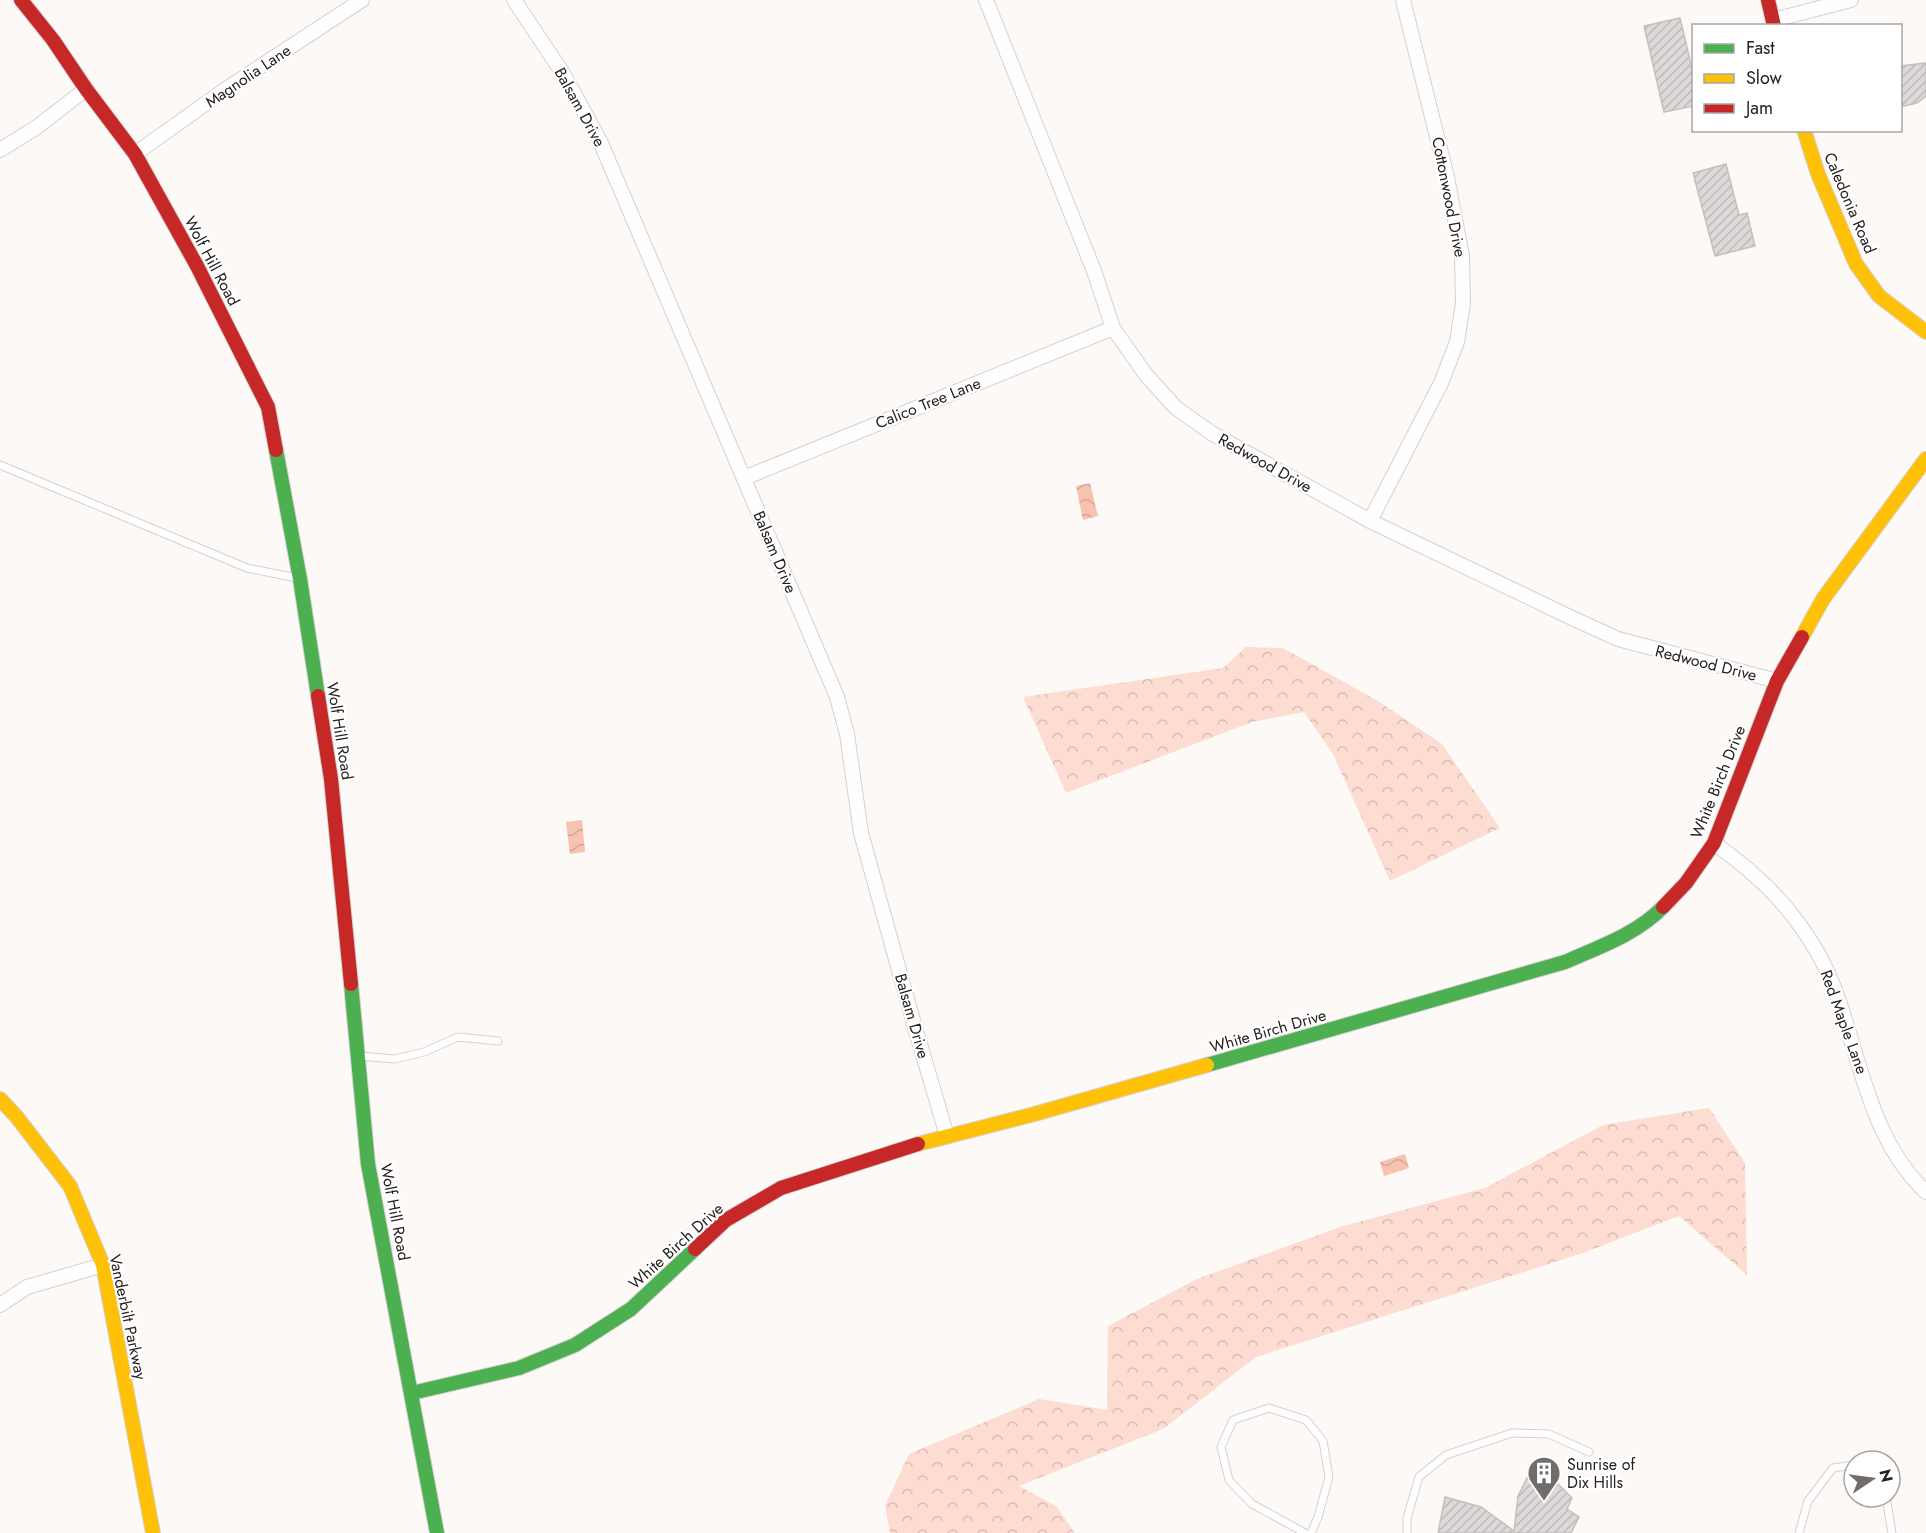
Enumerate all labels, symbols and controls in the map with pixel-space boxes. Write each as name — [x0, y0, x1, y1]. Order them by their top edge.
legend — [1692, 24, 1902, 132]
text: Fast — [1746, 35, 1775, 61]
street label: Magnolia Lane — [201, 39, 295, 113]
street label: Balsam Drive — [549, 63, 611, 151]
text: Slow — [1746, 65, 1783, 91]
text: Jam — [1744, 95, 1773, 121]
street label: Cottonwood Drive — [1426, 135, 1472, 259]
street label: Caledonia Road — [1818, 149, 1882, 257]
street label: Wolf Hill Road — [179, 212, 245, 310]
street label: Calico Tree Lane — [872, 371, 984, 435]
street label: Redwood Drive — [1214, 428, 1316, 498]
street label: Balsam Drive — [747, 507, 803, 597]
street label: Redwood Drive — [1653, 639, 1759, 687]
street label: Wolf Hill Road — [321, 680, 359, 782]
street label: White Birch Drive — [1685, 722, 1751, 842]
street label: Red Maple Lane — [1815, 967, 1873, 1077]
street label: Balsam Drive — [889, 971, 935, 1061]
street label: White Birch Drive — [1207, 1003, 1329, 1059]
street label: Wolf Hill Road — [374, 1161, 416, 1263]
street label: White Birch Drive — [624, 1197, 728, 1295]
street label: Vanderbilt Parkway — [103, 1252, 153, 1383]
north arrow — [1842, 1449, 1902, 1509]
place label: Sunrise of Dix Hills — [1567, 1453, 1635, 1494]
building icon: Sunrise of Dix Hills — [1526, 1455, 1562, 1502]
text: N — [1873, 1467, 1899, 1485]

